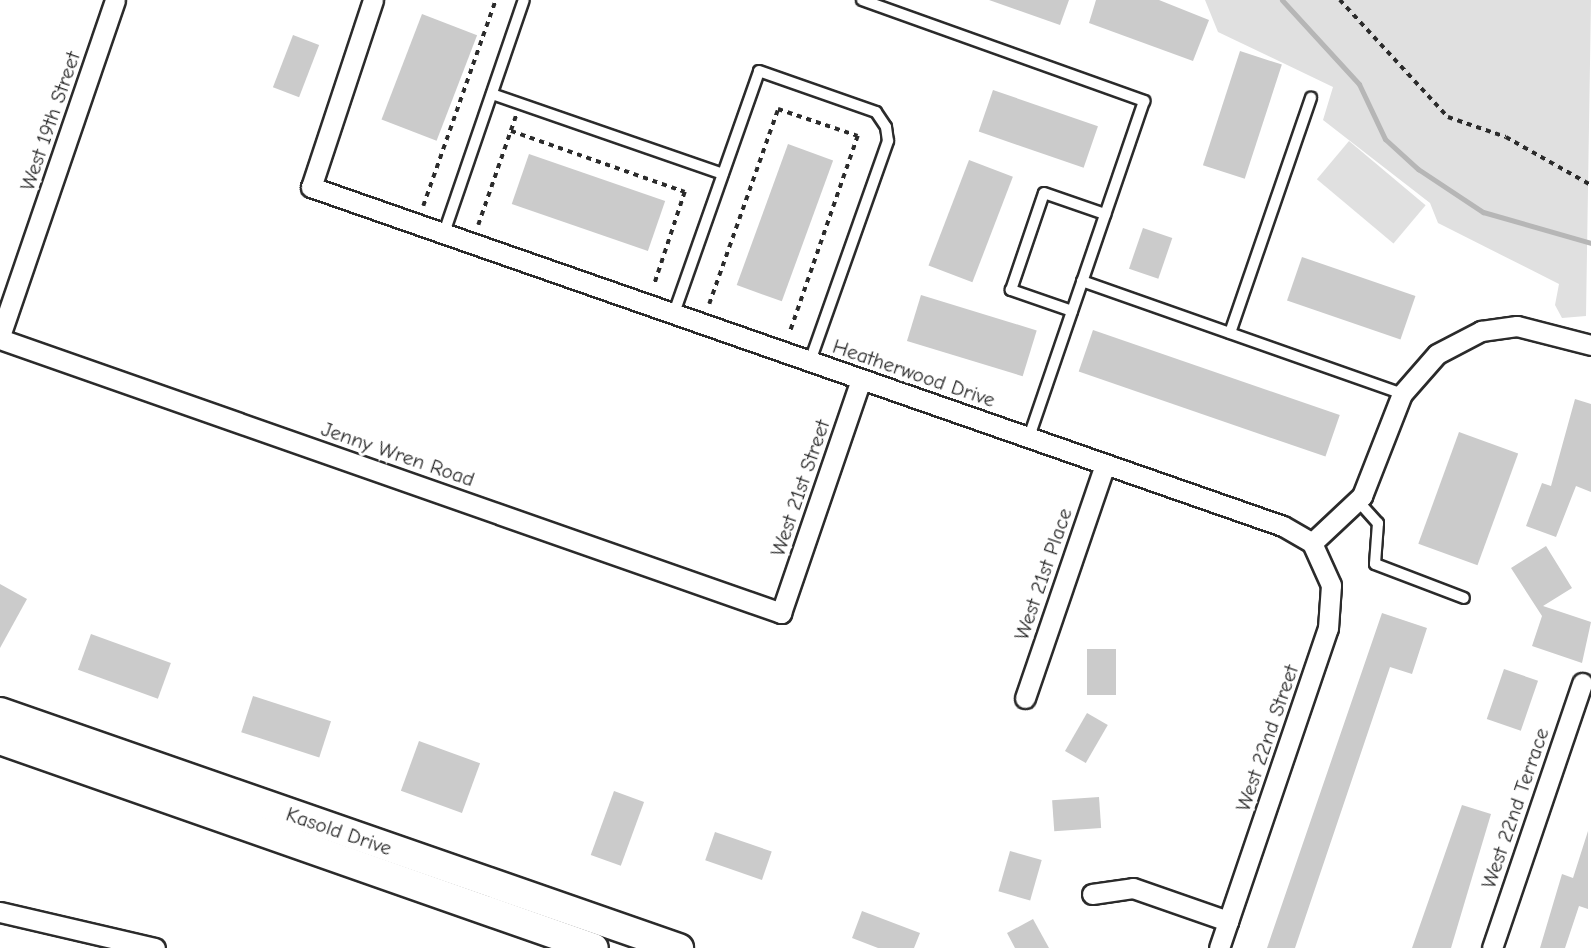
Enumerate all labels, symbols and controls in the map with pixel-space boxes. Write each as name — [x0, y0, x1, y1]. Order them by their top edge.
street label: West 19th Street — [14, 48, 86, 194]
street label: Heatherwood Drive — [829, 333, 999, 413]
street label: Jenny Wren Road — [318, 416, 478, 492]
street label: West 21st Street — [765, 416, 835, 560]
street label: West 21st Place — [1009, 505, 1077, 643]
street label: West 22nd Street — [1230, 661, 1304, 815]
street label: West 22nd Terrace — [1476, 724, 1554, 892]
street label: Kasold Drive — [283, 801, 395, 861]

